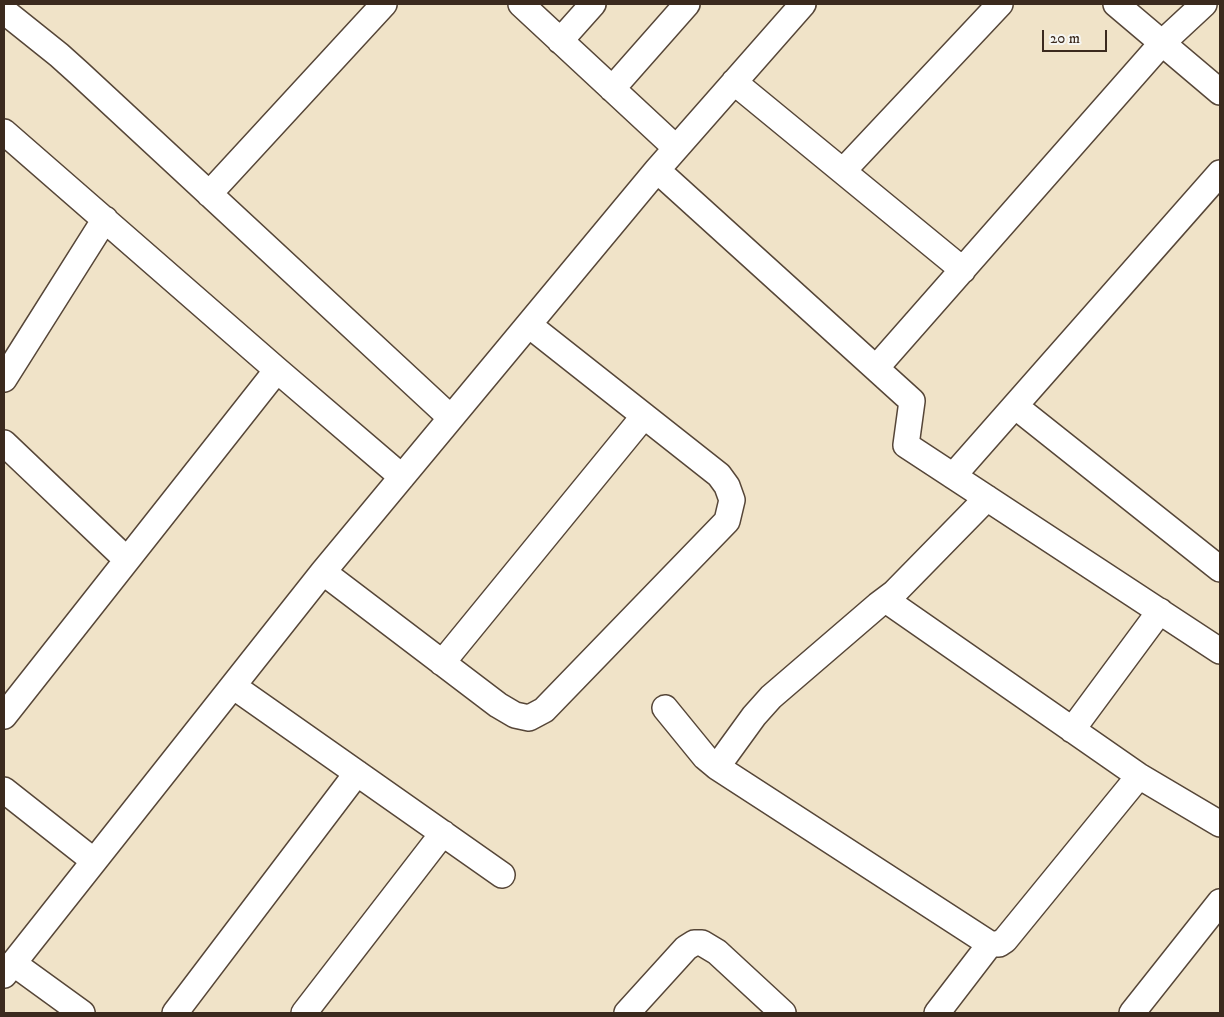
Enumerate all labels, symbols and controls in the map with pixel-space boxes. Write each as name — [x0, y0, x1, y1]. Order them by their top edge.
scale bar — [1044, 20, 1109, 52]
text: 20 m — [1050, 29, 1080, 48]

